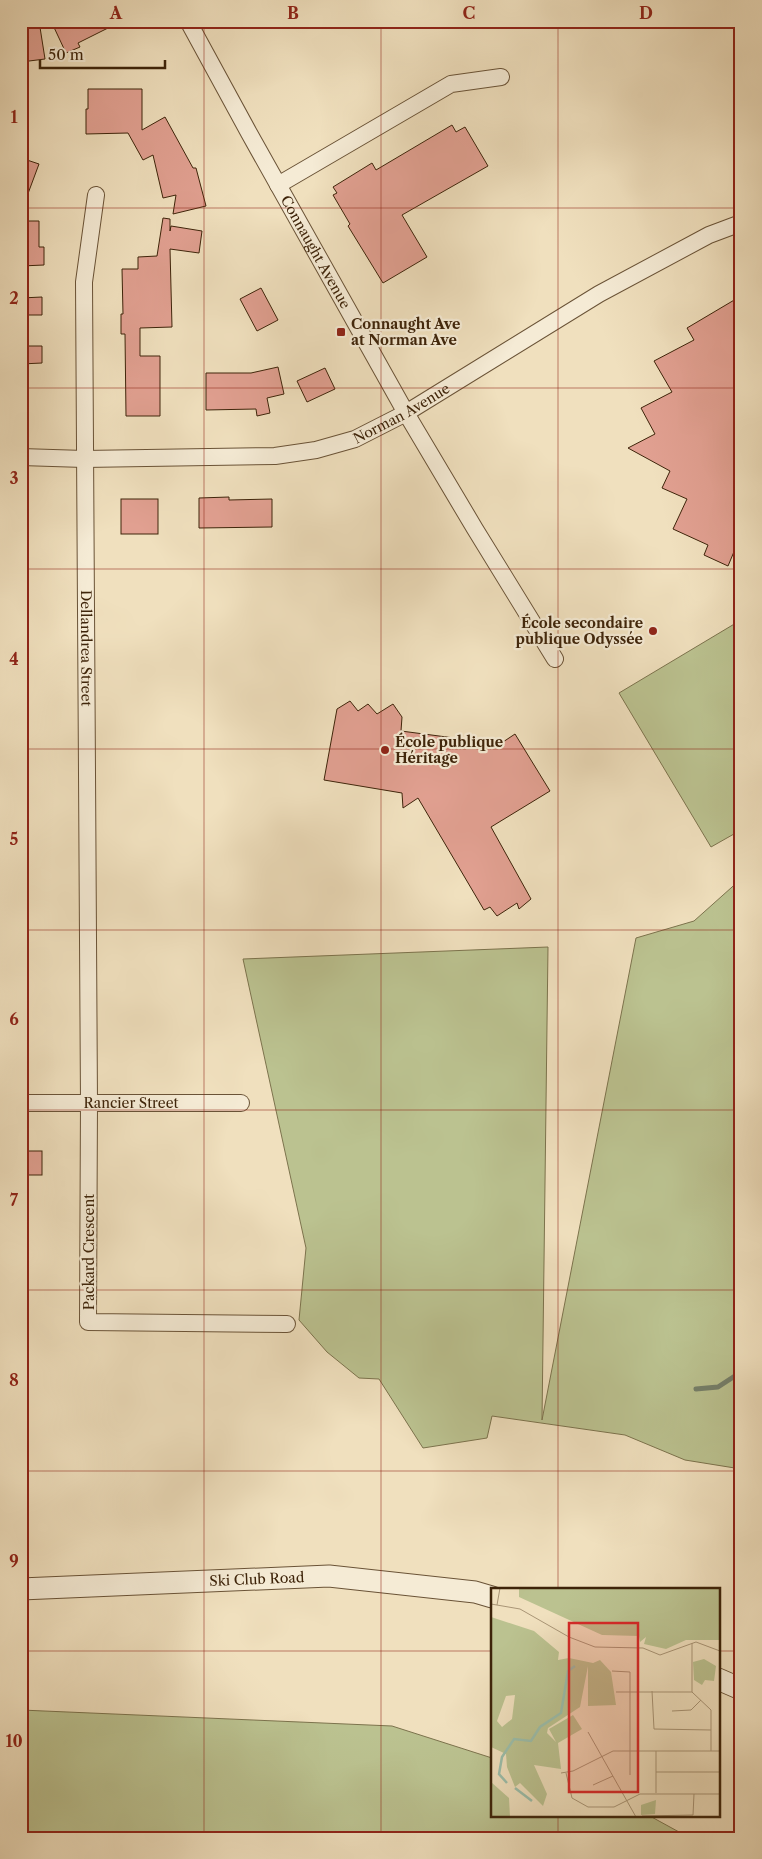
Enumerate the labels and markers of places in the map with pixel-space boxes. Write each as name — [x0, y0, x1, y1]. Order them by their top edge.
place label: Connaught Ave at Norman Ave — [351, 315, 460, 349]
marker: Connaught Ave at Norman Ave — [335, 326, 347, 338]
place label: École secondaire publique Odyssée — [516, 613, 643, 648]
marker: École secondaire publique Odyssée — [647, 625, 659, 637]
place label: École publique Héritage — [395, 732, 503, 767]
marker: École publique Héritage — [379, 744, 391, 756]

